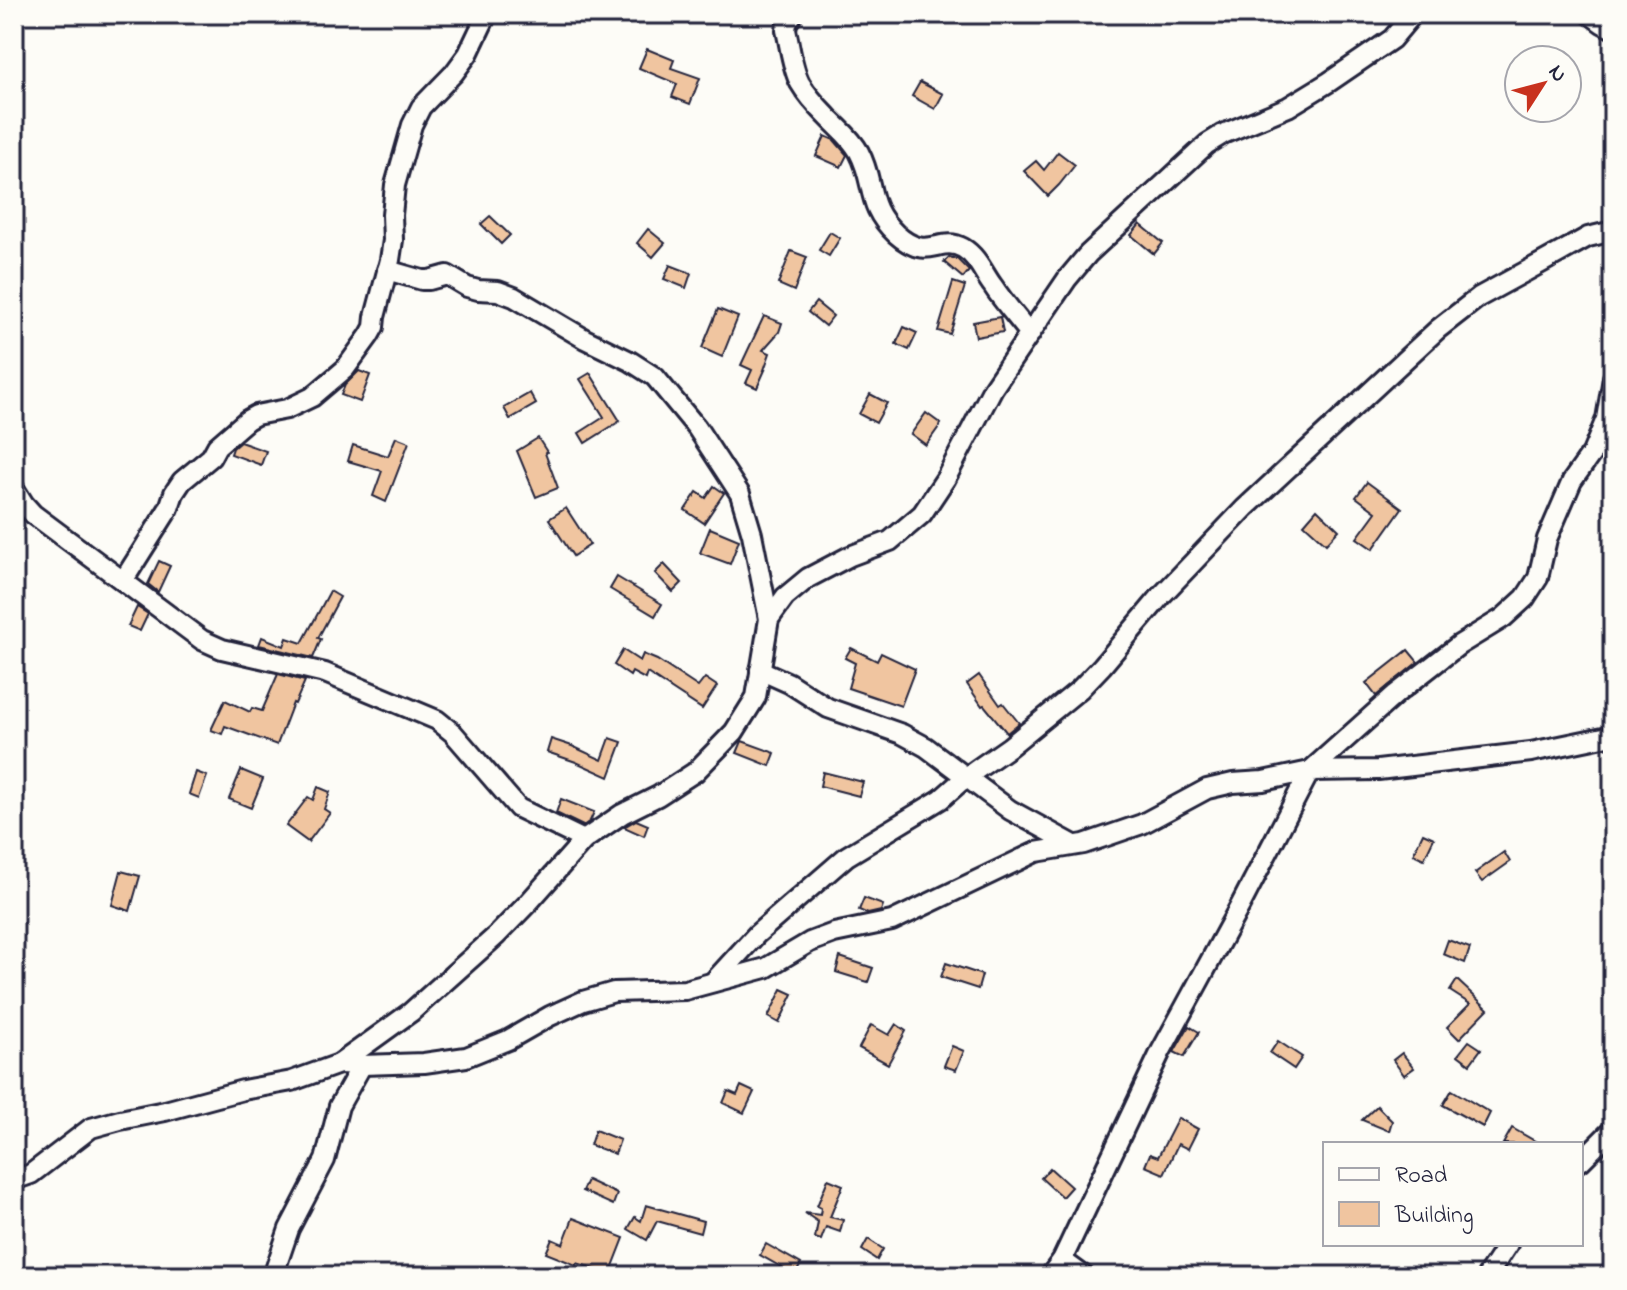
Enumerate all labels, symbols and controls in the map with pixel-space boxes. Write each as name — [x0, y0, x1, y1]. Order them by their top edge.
north arrow — [1503, 44, 1583, 124]
text: N — [1539, 59, 1574, 89]
legend — [1323, 1142, 1583, 1246]
text: Road — [1395, 1159, 1448, 1194]
text: Building — [1394, 1199, 1474, 1234]

